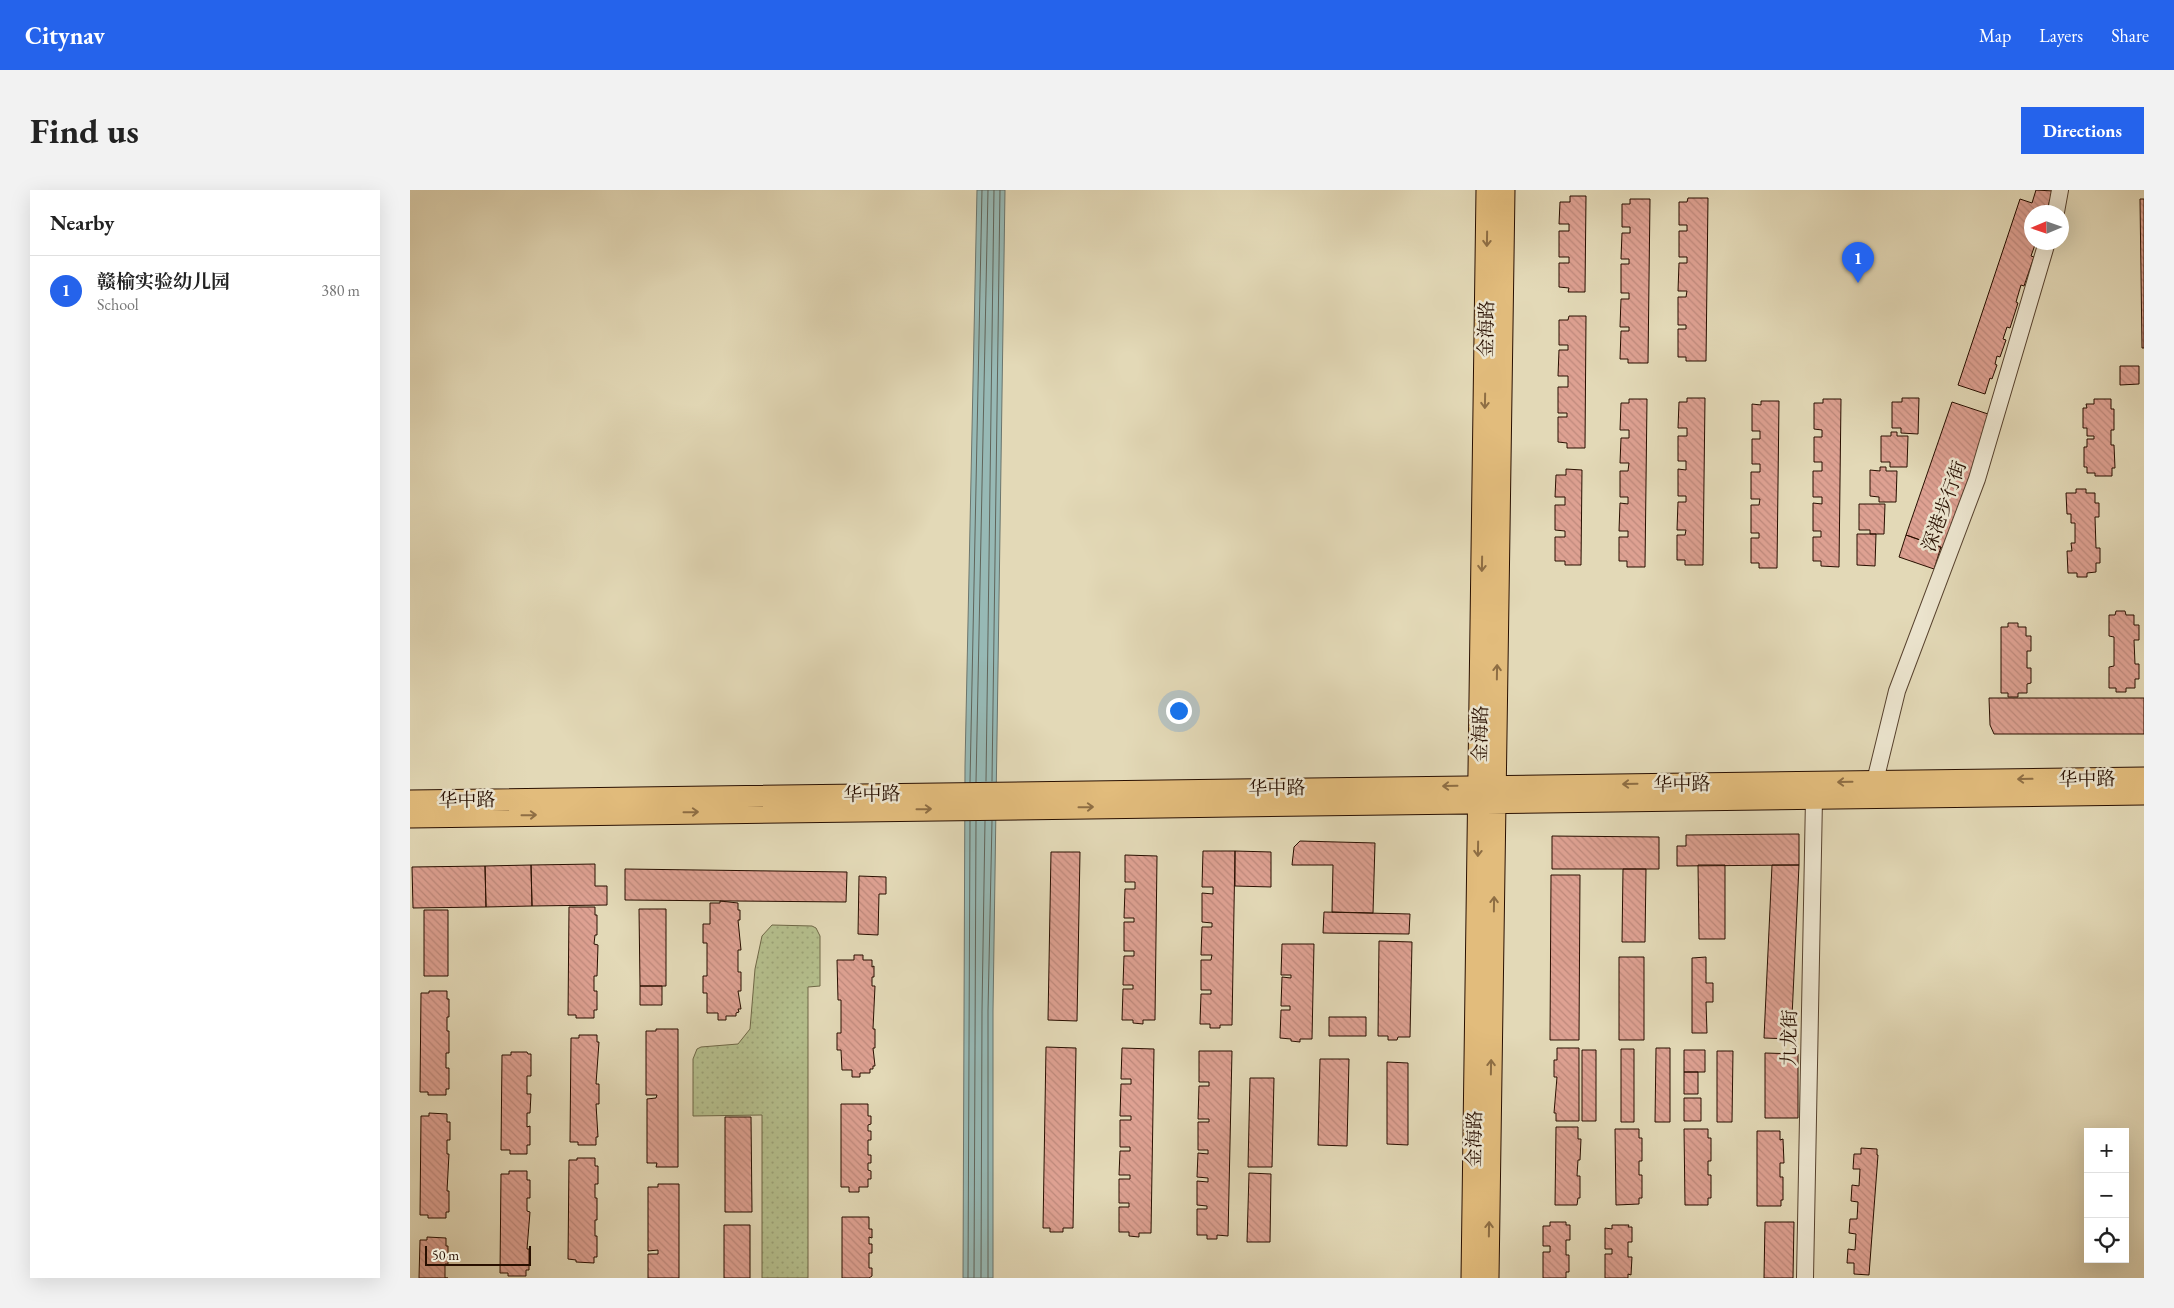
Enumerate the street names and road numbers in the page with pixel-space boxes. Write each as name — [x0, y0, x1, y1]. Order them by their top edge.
street label: 金海路 — [1473, 300, 1499, 358]
street label: 深港步行街 — [1916, 457, 1972, 555]
street label: 金海路 — [1467, 705, 1493, 763]
street label: 华中路 — [2058, 766, 2116, 792]
street label: 华中路 — [1653, 771, 1711, 797]
street label: 华中路 — [1248, 775, 1306, 801]
street label: 华中路 — [843, 781, 901, 807]
street label: 华中路 — [438, 787, 496, 813]
street label: 九龙街 — [1776, 1009, 1802, 1067]
street label: 金海路 — [1461, 1110, 1487, 1168]

